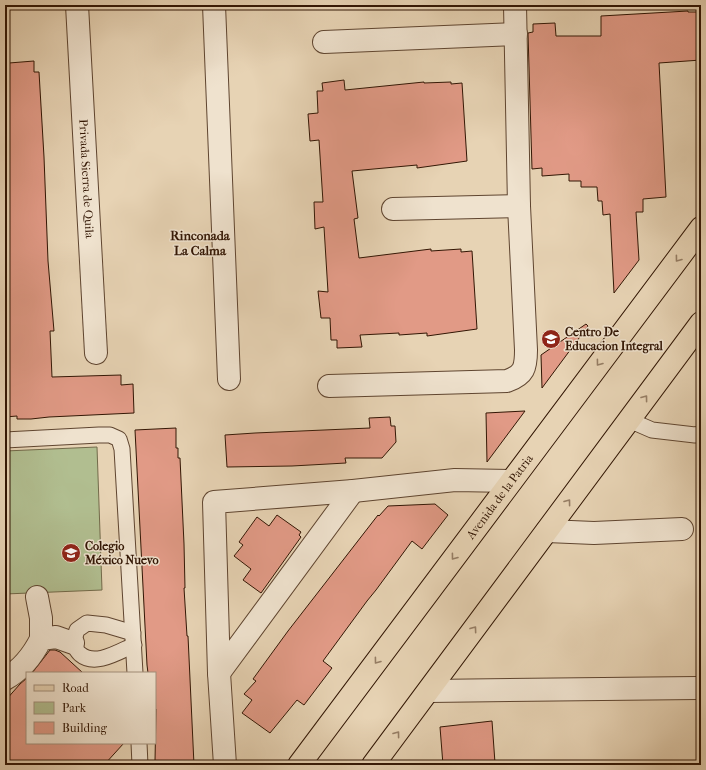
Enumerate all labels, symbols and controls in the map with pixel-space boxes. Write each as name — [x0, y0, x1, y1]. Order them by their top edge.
street label: Privada Sierra de Quila — [76, 119, 97, 239]
district label: Rinconada La Calma — [170, 228, 231, 258]
one-way arrow — [675, 255, 682, 262]
place label: Centro De Educacion Integral — [565, 325, 664, 354]
school or university icon: Centro De Educacion Integral — [540, 328, 562, 350]
one-way arrow — [597, 359, 604, 366]
one-way arrow — [641, 395, 648, 402]
street label: Avenida de la Patria — [463, 451, 536, 543]
one-way arrow — [563, 500, 570, 507]
place label: Colegio México Nuevo — [84, 539, 159, 567]
school or university icon: Colegio México Nuevo — [60, 542, 82, 564]
one-way arrow — [452, 553, 459, 560]
one-way arrow — [469, 627, 476, 634]
one-way arrow — [375, 657, 382, 664]
legend — [26, 672, 156, 744]
text: Road — [62, 681, 89, 695]
text: Park — [62, 701, 87, 715]
text: Building — [62, 721, 107, 735]
one-way arrow — [392, 731, 399, 738]

